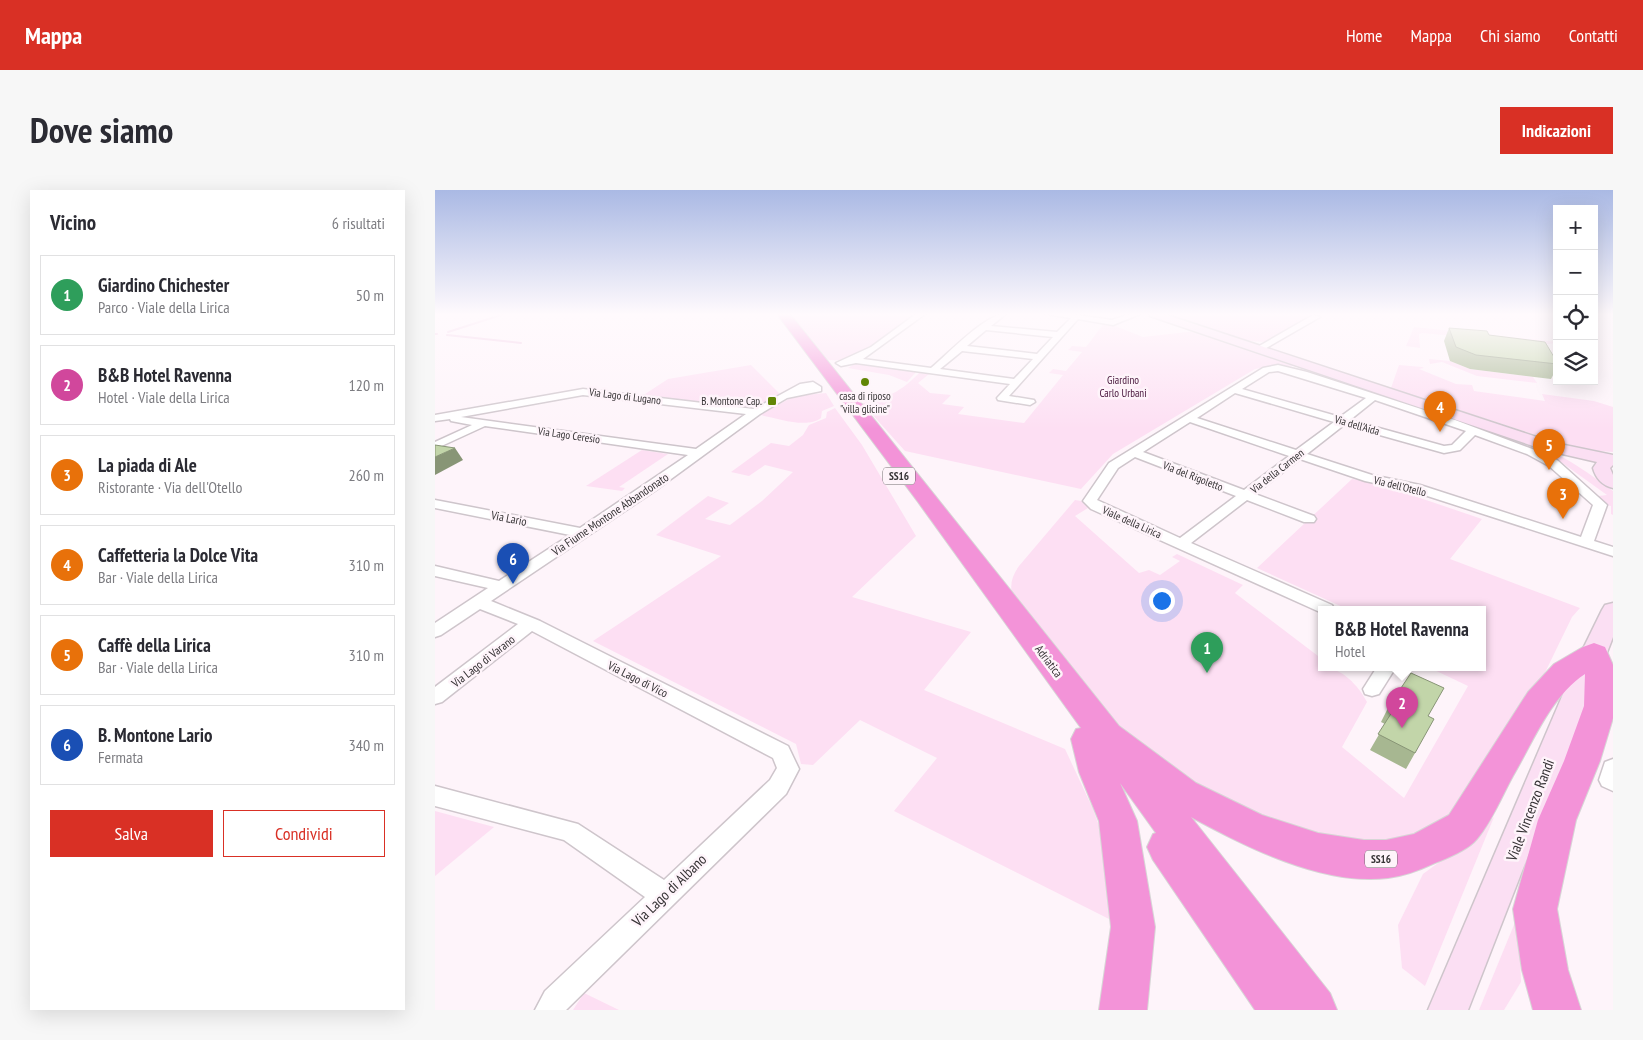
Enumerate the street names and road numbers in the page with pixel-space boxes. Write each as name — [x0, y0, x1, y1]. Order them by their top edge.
street label: Via Lago di Lugano — [587, 385, 662, 407]
street label: Via dell'Aida — [1332, 412, 1381, 438]
street label: Via Lago Ceresio — [536, 424, 601, 446]
street label: Via della Carmen — [1247, 446, 1307, 497]
street label: Via del Rigoletto — [1160, 458, 1225, 494]
road number: SS16 — [883, 468, 915, 484]
street label: Via Fiume Montone Abbandonato — [548, 469, 671, 559]
street label: Via dell'Otello — [1371, 472, 1428, 499]
street label: Viale della Lirica — [1099, 502, 1164, 541]
street label: Via Lario — [489, 507, 528, 529]
street label: Via Lago di Varano — [447, 632, 518, 691]
street label: Adriatica — [1032, 642, 1066, 680]
street label: Via Lago di Vico — [605, 657, 671, 701]
street label: Viale Vincenzo Randi — [1501, 756, 1558, 865]
street label: Via Lago di Albano — [627, 850, 710, 931]
road number: SS16 — [1365, 851, 1397, 868]

